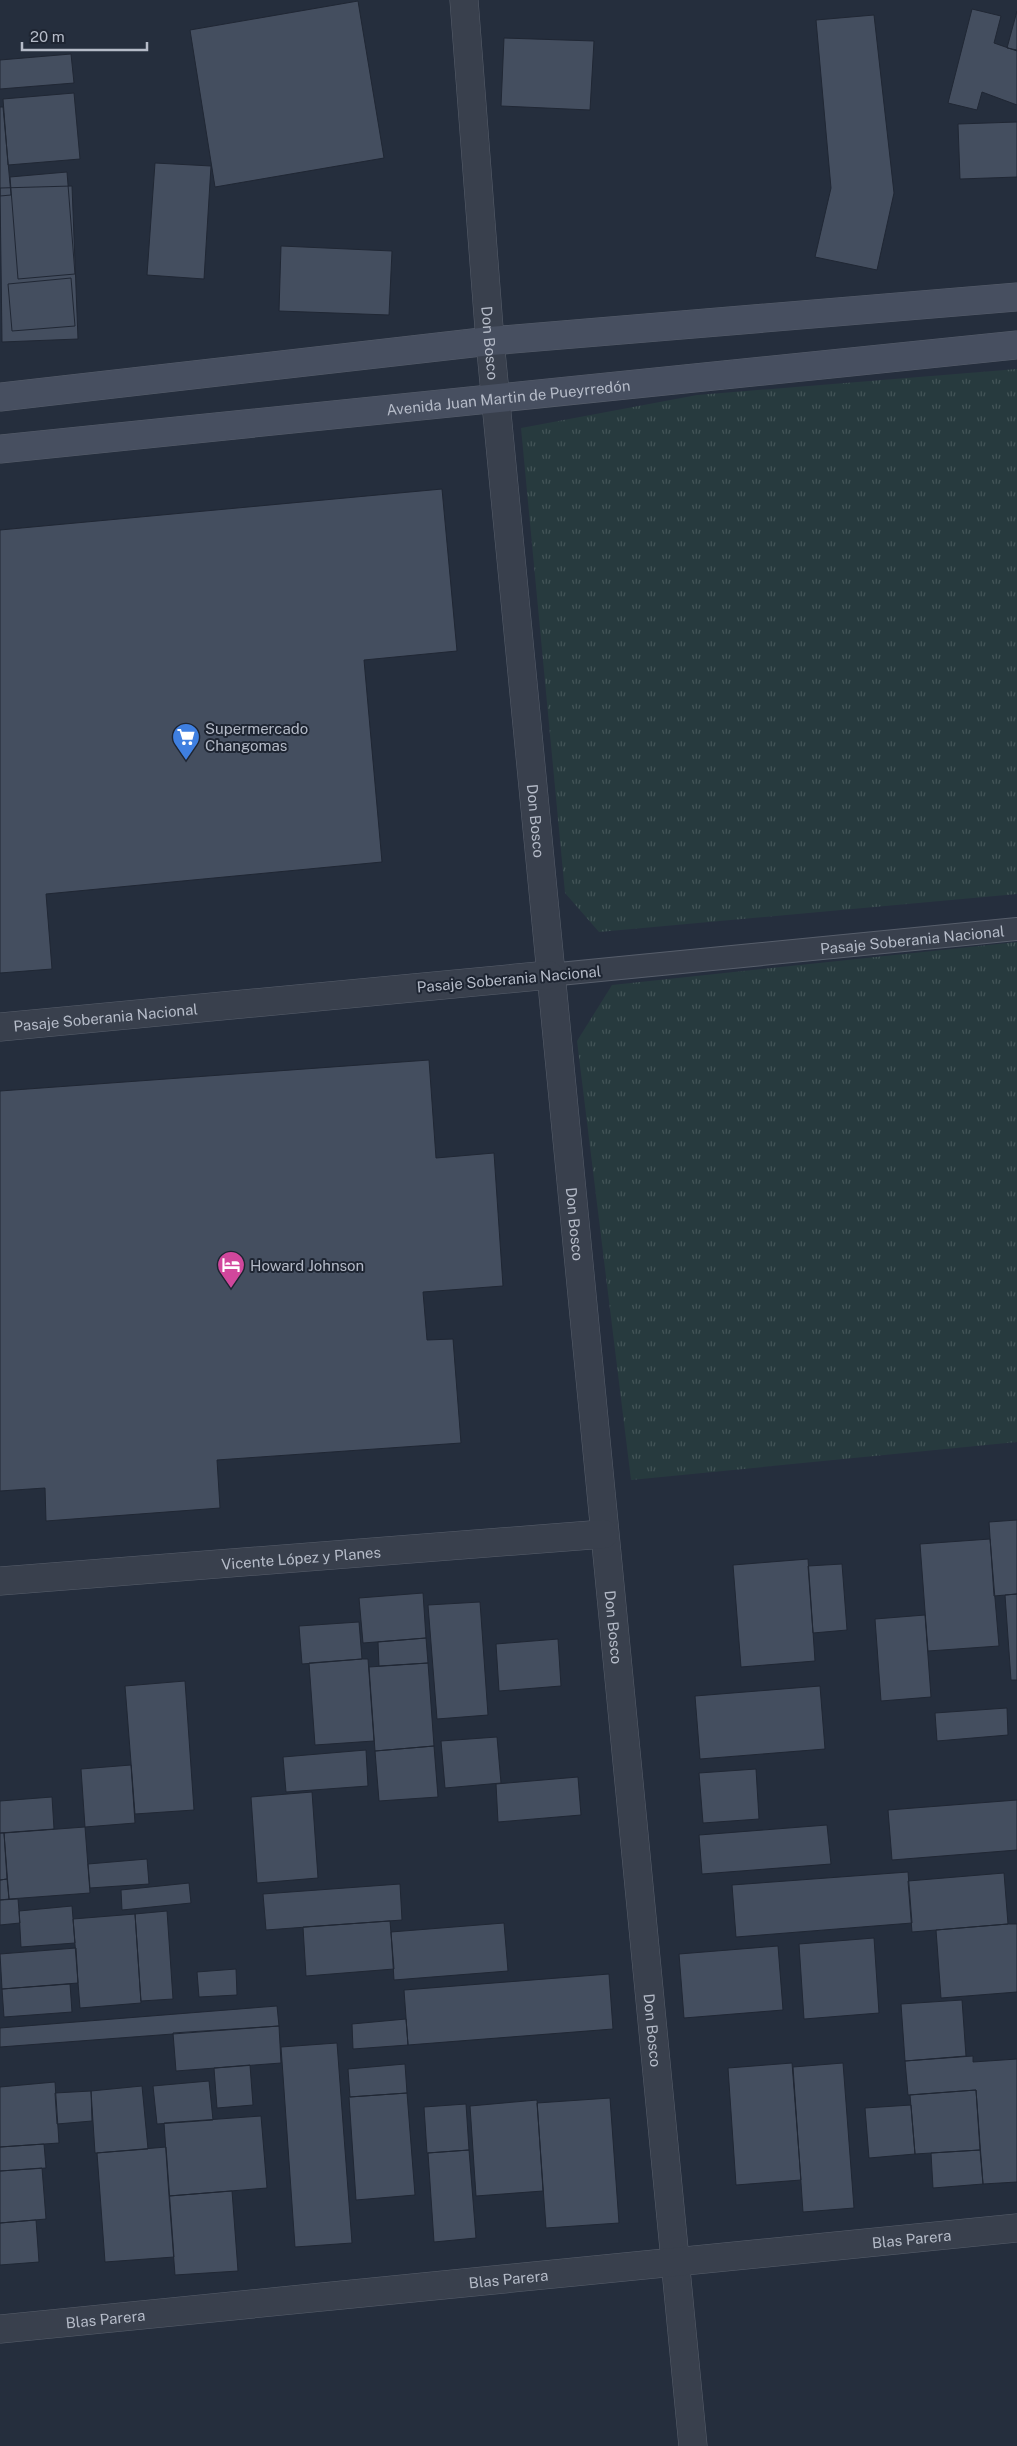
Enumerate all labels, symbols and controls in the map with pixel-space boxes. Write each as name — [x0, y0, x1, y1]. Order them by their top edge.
scale bar — [22, 20, 148, 52]
text: 20 m — [30, 28, 65, 45]
street label: Don Bosco — [479, 305, 502, 381]
street label: Avenida Juan Martin de Pueyrredón — [386, 376, 631, 418]
place label: Supermercado Changomas — [205, 720, 308, 754]
supermarket icon: Supermercado Changomas — [171, 722, 201, 761]
street label: Don Bosco — [524, 783, 548, 858]
street label: Pasaje Soberania Nacional — [819, 922, 1005, 957]
street label: Pasaje Soberania Nacional — [416, 962, 602, 996]
street label: Pasaje Soberania Nacional — [13, 1000, 198, 1034]
street label: Don Bosco — [563, 1186, 587, 1262]
hotel icon: Howard Johnson — [216, 1250, 246, 1289]
place label: Howard Johnson — [250, 1257, 364, 1274]
street label: Vicente López y Planes — [221, 1543, 382, 1572]
street label: Don Bosco — [602, 1589, 626, 1665]
street label: Don Bosco — [641, 1993, 665, 2068]
street label: Blas Parera — [871, 2226, 952, 2251]
street label: Blas Parera — [468, 2266, 549, 2291]
street label: Blas Parera — [65, 2306, 146, 2331]

